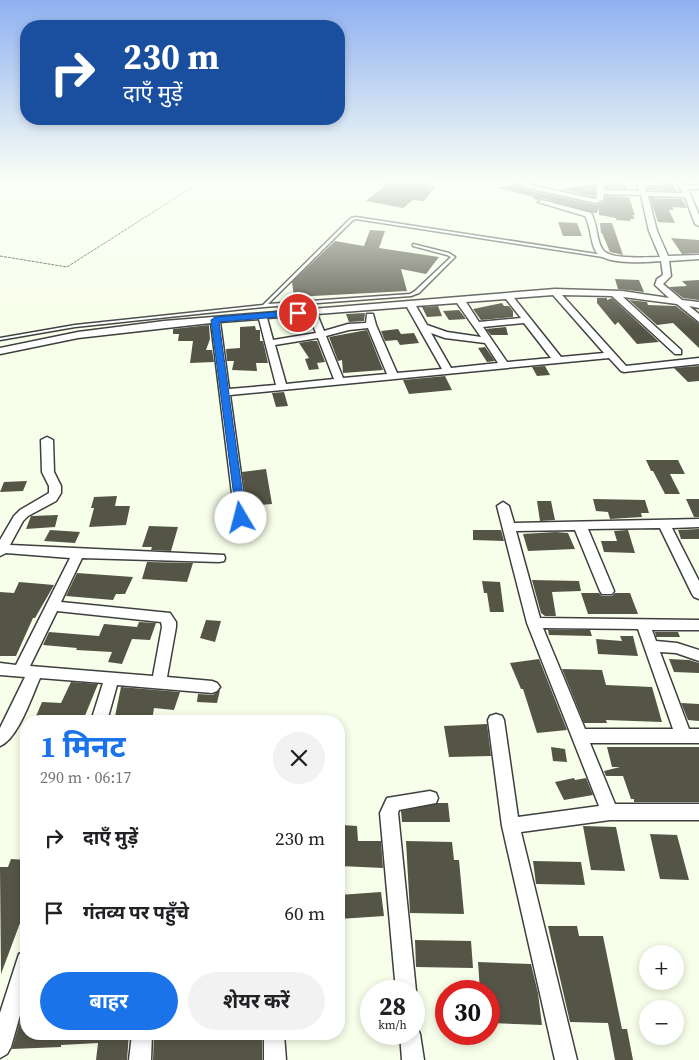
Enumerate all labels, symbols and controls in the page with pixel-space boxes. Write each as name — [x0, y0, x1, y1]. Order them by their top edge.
text: 230 m — [123, 33, 219, 81]
icon: right — [40, 40, 105, 105]
text: दाएँ मुड़ें — [123, 78, 183, 108]
pin — [277, 292, 319, 334]
icon: arrive — [284, 299, 312, 327]
position arrow — [214, 491, 266, 543]
text: 1 मिनट — [40, 726, 126, 767]
button: close — [273, 732, 325, 784]
text: 290 m · 06:17 — [40, 766, 131, 788]
icon: right — [40, 824, 68, 852]
text: दाएँ मुड़ें — [83, 824, 138, 850]
text: 230 m — [275, 825, 325, 851]
icon: arrive — [40, 899, 68, 927]
text: गंतव्य पर पहुँचे — [83, 899, 189, 925]
text: 60 m — [284, 900, 325, 926]
map controls — [639, 945, 684, 1045]
button: + — [639, 945, 684, 990]
button: बाहर — [40, 972, 178, 1030]
button: शेयर करें — [188, 972, 325, 1030]
speed limit sign: 30 — [435, 980, 500, 1045]
text: 28 — [379, 989, 406, 1023]
button: − — [639, 1000, 684, 1045]
text: km/h — [378, 1017, 407, 1033]

